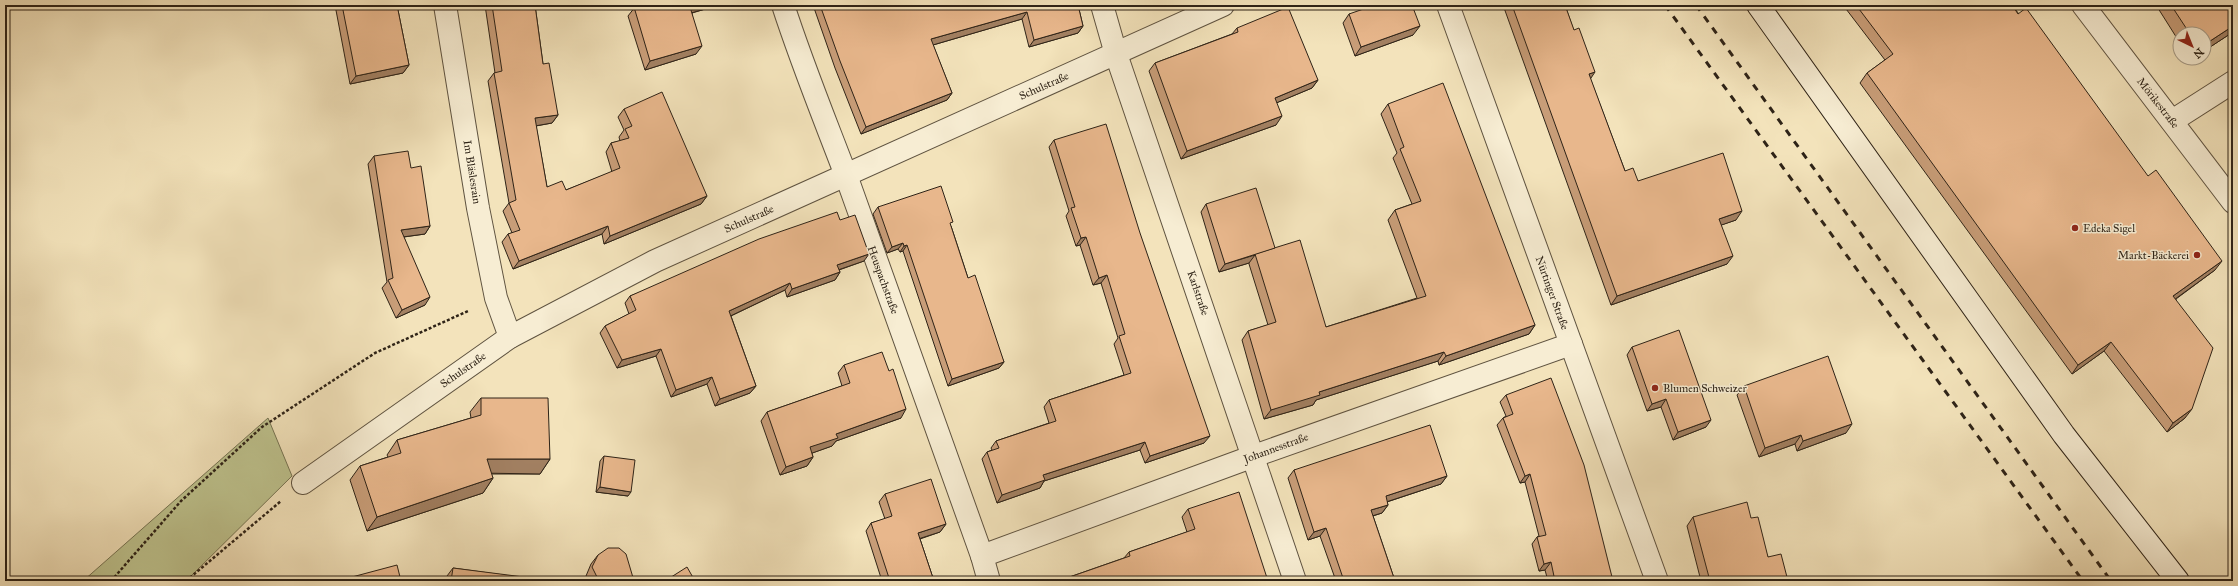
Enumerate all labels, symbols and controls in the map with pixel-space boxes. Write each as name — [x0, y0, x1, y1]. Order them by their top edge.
north arrow — [2172, 26, 2212, 66]
text: N — [2190, 45, 2206, 61]
street label: Schulstraße — [1017, 69, 1071, 103]
street label: Mörikestraße — [2134, 75, 2182, 131]
street label: Im Bläslesrain — [461, 139, 483, 205]
street label: Schulstraße — [722, 202, 776, 236]
place label: Edeka Sigel — [2083, 222, 2135, 235]
marker: Edeka Sigel — [2070, 223, 2080, 233]
street label: Heuspachstraße — [865, 244, 902, 316]
place label: Markt-Bäckerei — [2118, 249, 2189, 262]
marker: Markt-Bäckerei — [2192, 250, 2202, 260]
street label: Nürtinger Straße — [1533, 254, 1572, 332]
street label: Karlstraße — [1184, 269, 1212, 317]
street label: Schulstraße — [438, 349, 489, 390]
place label: Blumen Schweizer — [1663, 382, 1748, 395]
marker: Blumen Schweizer — [1650, 383, 1660, 393]
street label: Johannesstraße — [1241, 430, 1311, 467]

